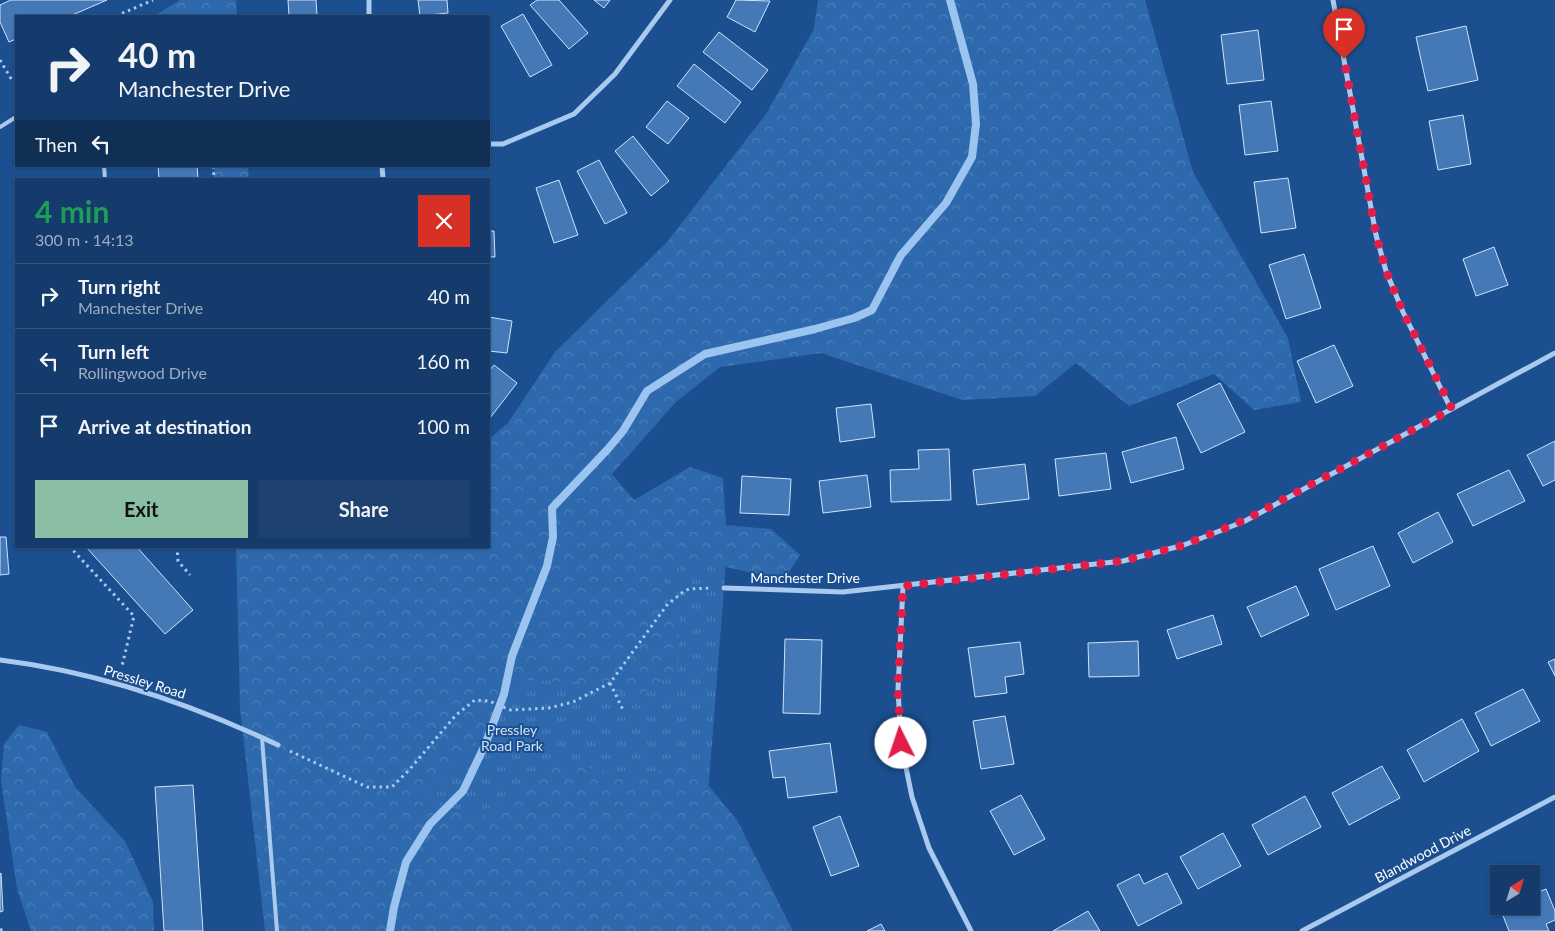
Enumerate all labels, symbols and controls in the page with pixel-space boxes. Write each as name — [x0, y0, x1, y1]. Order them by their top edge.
pin — [1323, 8, 1365, 59]
icon: arrive — [1330, 15, 1358, 43]
text: 40 m — [118, 33, 196, 75]
icon: right — [35, 35, 100, 100]
text: Manchester Drive — [118, 75, 290, 102]
icon: left — [87, 130, 115, 158]
text: Then — [35, 133, 77, 156]
text: 4 min — [35, 193, 109, 229]
button: close — [418, 195, 470, 247]
text: 300 m · 14:13 — [35, 230, 134, 249]
text: Turn right — [78, 275, 160, 298]
icon: right — [35, 282, 63, 310]
text: 40 m — [427, 285, 470, 308]
text: Manchester Drive — [78, 298, 203, 317]
text: Turn left — [78, 340, 149, 363]
icon: left — [35, 347, 63, 375]
text: 160 m — [416, 350, 470, 373]
text: Rollingwood Drive — [78, 363, 207, 382]
icon: arrive — [35, 412, 63, 440]
text: Arrive at destination — [78, 415, 251, 438]
text: 100 m — [416, 415, 470, 438]
button: Exit — [35, 480, 248, 538]
button: Share — [258, 480, 470, 538]
street label: Manchester Drive — [750, 569, 860, 586]
street label: Pressley Road — [102, 661, 188, 702]
position arrow — [874, 716, 926, 768]
park label: Pressley Road Park — [481, 721, 544, 754]
street label: Blandwood Drive — [1372, 821, 1474, 886]
north arrow — [1490, 865, 1540, 915]
map controls — [1490, 865, 1540, 915]

